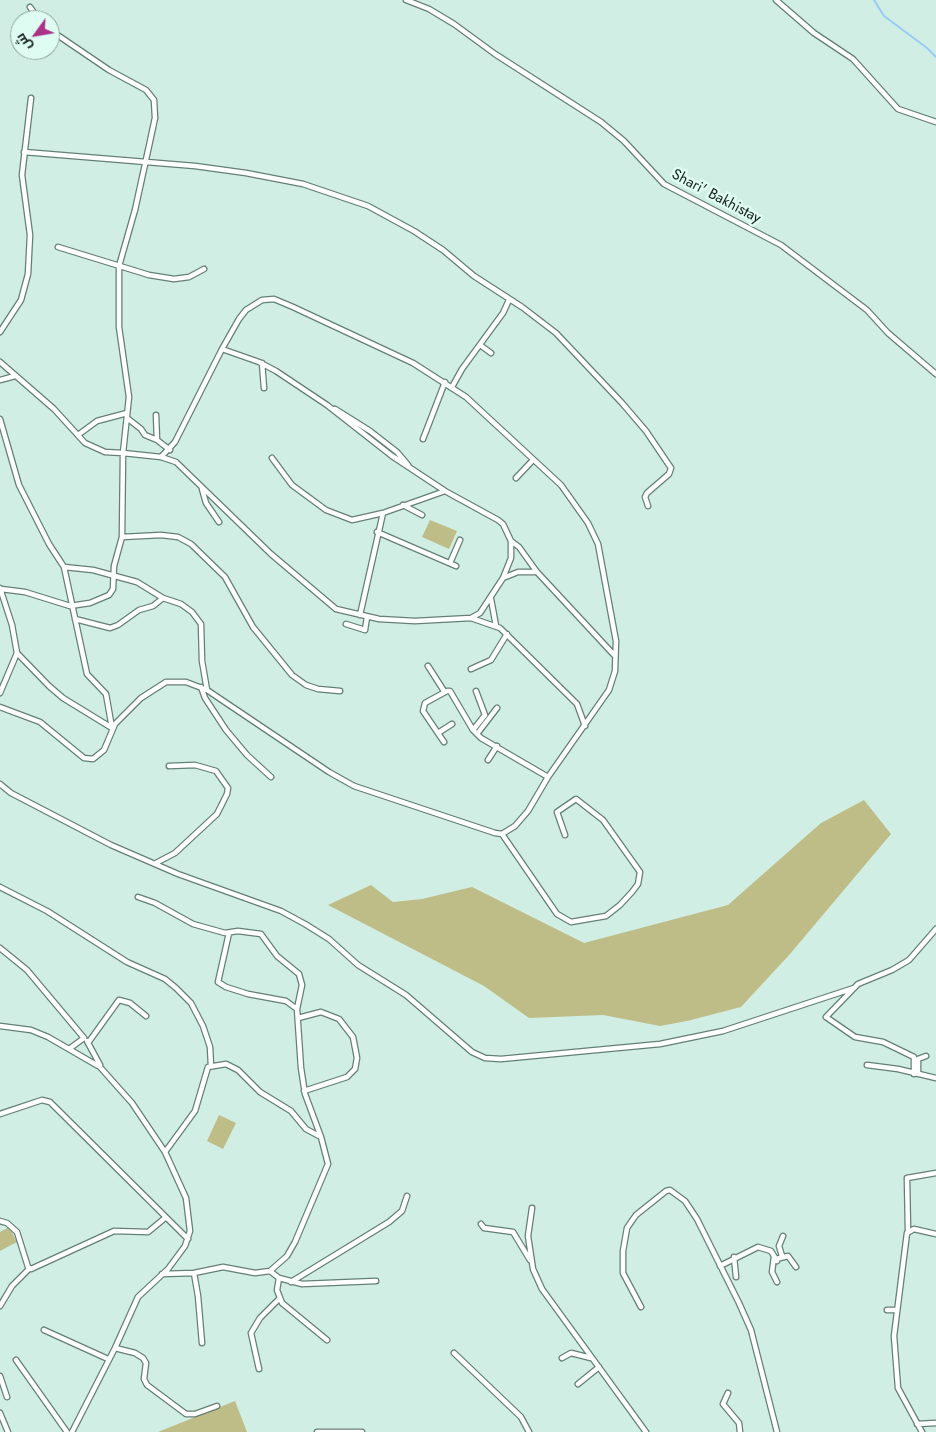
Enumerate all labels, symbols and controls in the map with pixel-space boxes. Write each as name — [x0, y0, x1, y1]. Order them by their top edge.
north arrow — [10, 10, 60, 60]
text: ش — [10, 30, 36, 55]
street label: Shari' Bakhistay — [668, 166, 764, 228]

